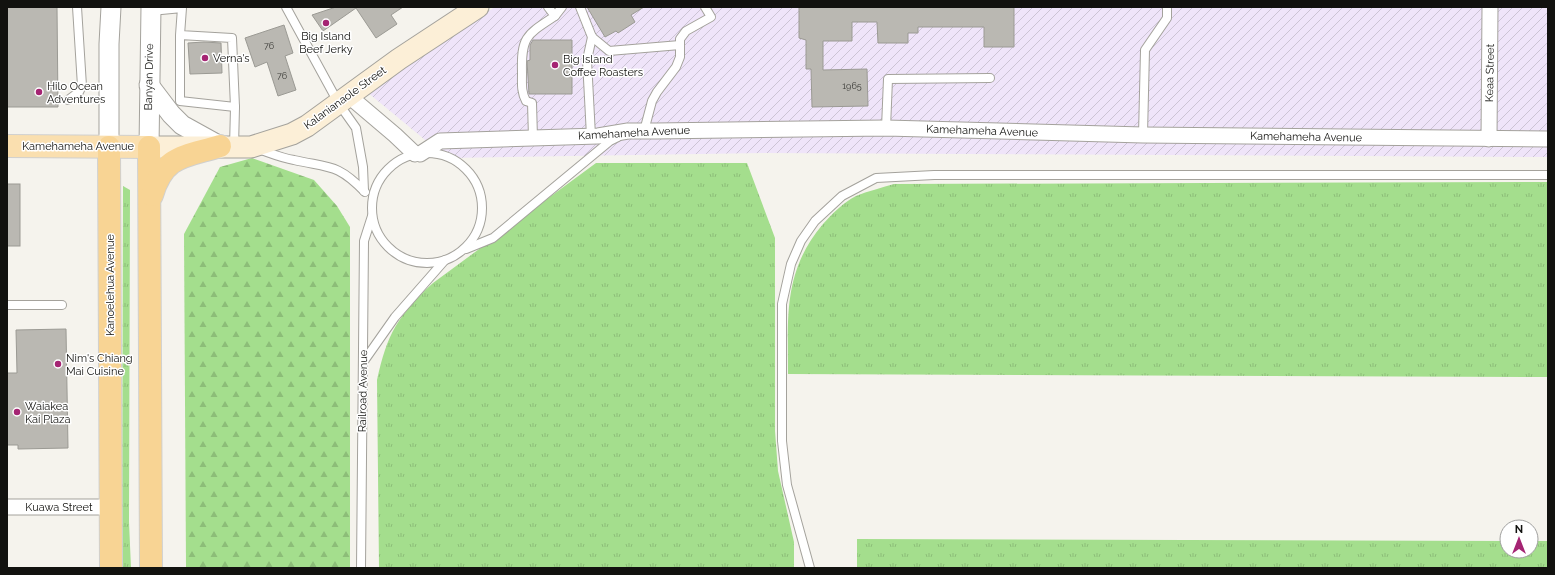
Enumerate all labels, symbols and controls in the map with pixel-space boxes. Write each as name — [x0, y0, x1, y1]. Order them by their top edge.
marker: Big Island Beef Jerky — [321, 18, 331, 28]
place label: Big Island Beef Jerky — [299, 30, 353, 56]
house number: 76 — [264, 41, 275, 51]
street label: Banyan Drive — [142, 43, 156, 111]
street label: Keaa Street — [1483, 43, 1497, 102]
place label: Verna's — [213, 52, 250, 65]
marker: Verna's — [200, 53, 210, 63]
place label: Big Island Coffee Roasters — [563, 53, 643, 79]
marker: Big Island Coffee Roasters — [550, 60, 560, 70]
street label: Kalanianaole Street — [301, 64, 389, 132]
house number: 76 — [277, 71, 288, 81]
place label: Hilo Ocean Adventures — [47, 80, 105, 106]
house number: 1965 — [842, 81, 862, 91]
marker: Hilo Ocean Adventures — [34, 87, 44, 97]
street label: Kamehameha Avenue — [926, 123, 1039, 139]
street label: Kamehameha Avenue — [578, 124, 691, 142]
street label: Kamehameha Avenue — [1250, 130, 1363, 144]
street label: Kamehameha Avenue — [22, 140, 135, 153]
street label: Kanoelehua Avenue — [104, 233, 117, 336]
street label: Railroad Avenue — [356, 349, 370, 432]
place label: Nim's Chiang Mai Cuisine — [66, 352, 133, 378]
marker: Nim's Chiang Mai Cuisine — [53, 359, 63, 369]
place label: Waiakea Kai Plaza — [25, 400, 71, 426]
marker: Waiakea Kai Plaza — [12, 407, 22, 417]
street label: Kuawa Street — [25, 501, 93, 514]
north arrow — [1499, 519, 1539, 559]
text: N — [1515, 523, 1523, 536]

